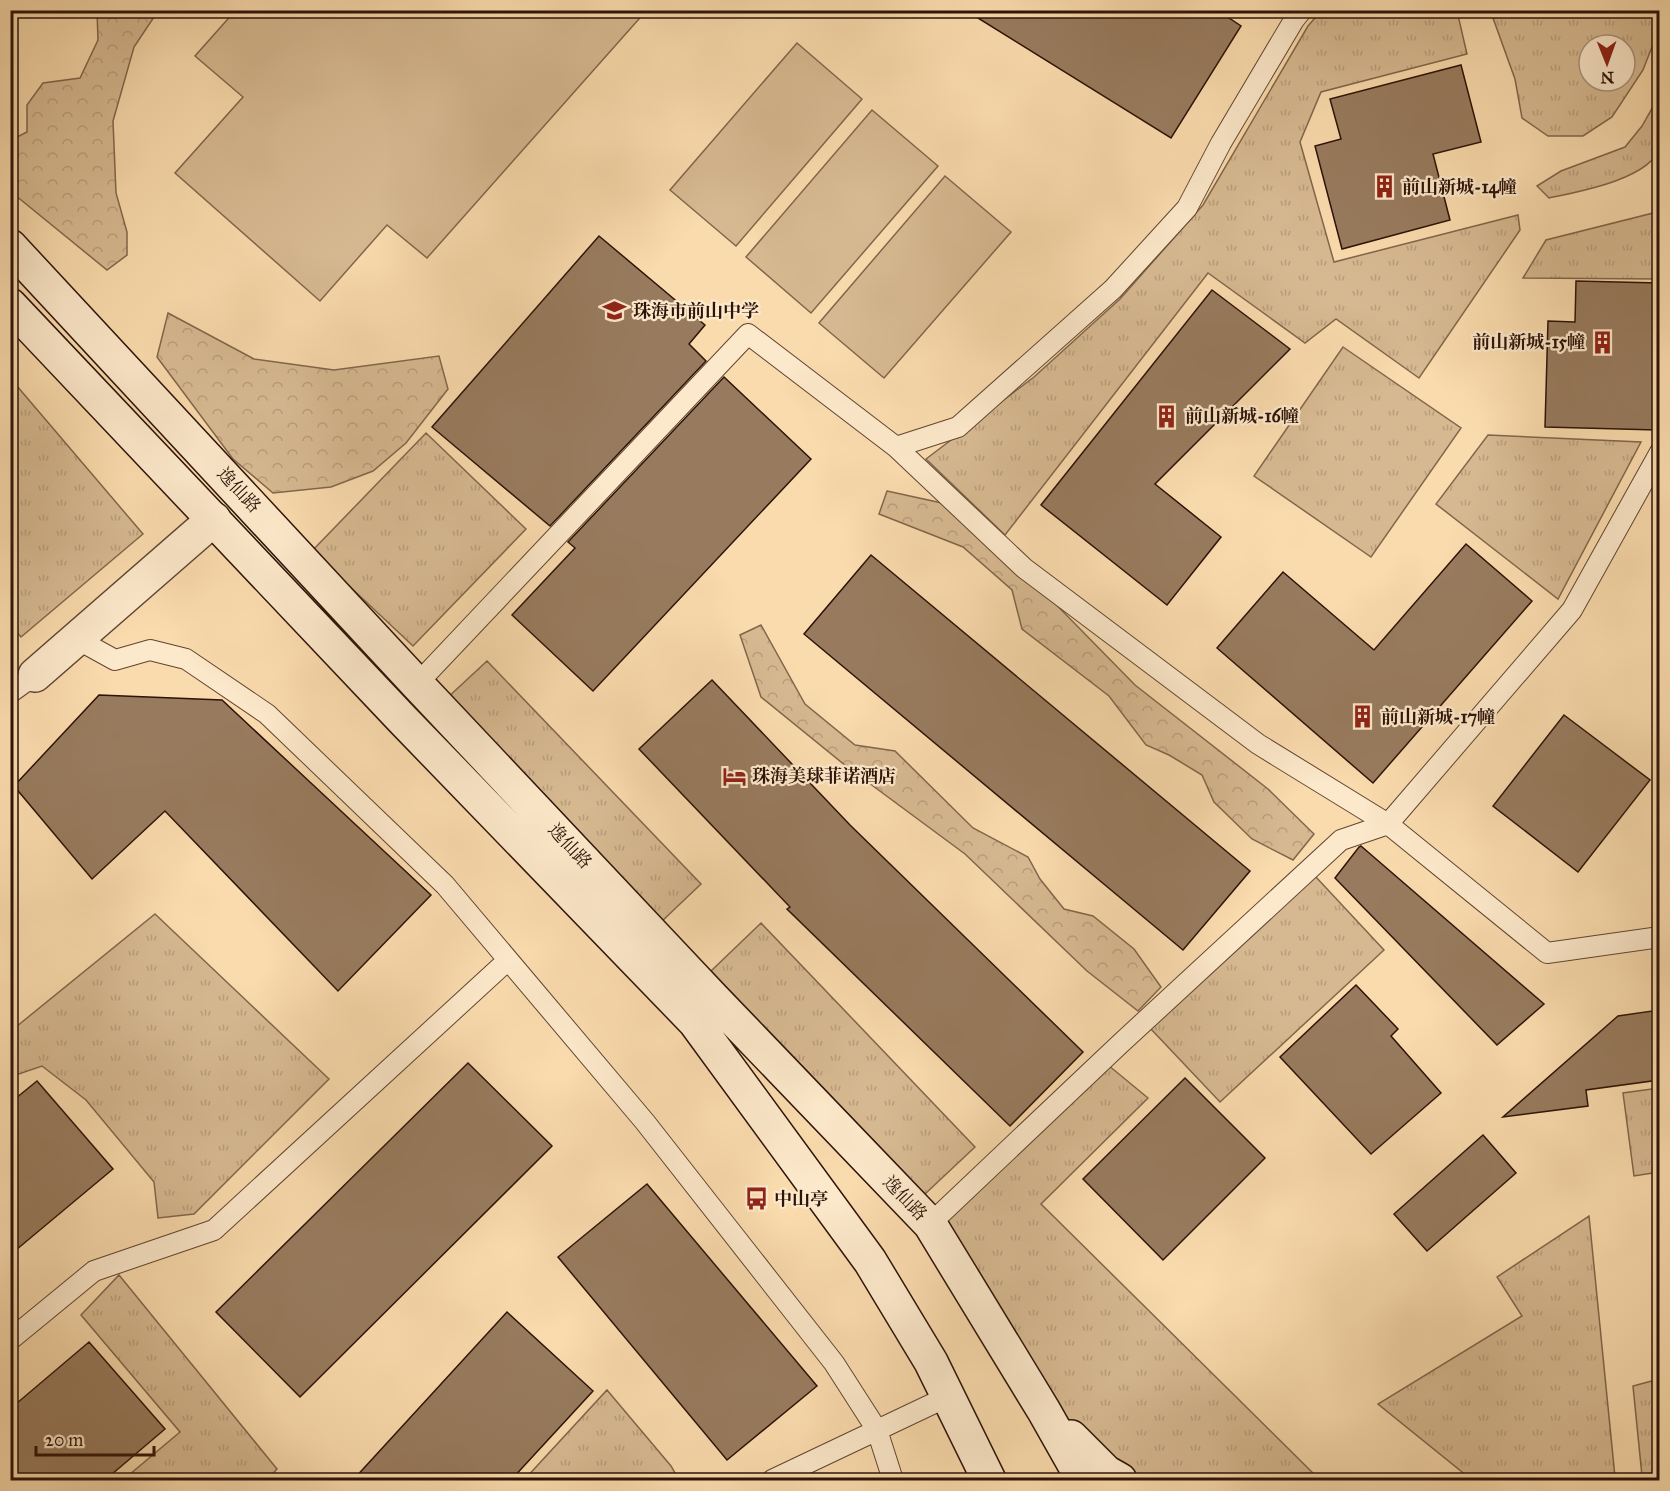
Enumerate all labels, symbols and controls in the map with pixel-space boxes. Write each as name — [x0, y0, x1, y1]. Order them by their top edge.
north arrow — [1577, 33, 1637, 93]
text: N — [1600, 68, 1614, 87]
building icon: 前山新城-14幢 — [1371, 174, 1397, 200]
place label: 前山新城-14幢 — [1402, 176, 1517, 199]
school or university icon: 珠海市前山中学 — [602, 298, 628, 324]
place label: 珠海市前山中学 — [633, 300, 759, 322]
building icon: 前山新城-15幢 — [1590, 329, 1616, 355]
place label: 前山新城-15幢 — [1472, 331, 1585, 353]
building icon: 前山新城-16幢 — [1154, 403, 1180, 429]
place label: 前山新城-16幢 — [1185, 405, 1299, 427]
street label: 逸仙路 — [213, 463, 265, 517]
building icon: 前山新城-17幢 — [1350, 704, 1376, 730]
place label: 前山新城-17幢 — [1381, 706, 1495, 728]
hotel icon: 珠海美球菲诺酒店 — [721, 763, 747, 789]
place label: 珠海美球菲诺酒店 — [752, 765, 896, 787]
street label: 逸仙路 — [544, 819, 596, 873]
street label: 逸仙路 — [878, 1171, 932, 1225]
bus stop icon: 中山亭 — [743, 1186, 769, 1212]
place label: 中山亭 — [774, 1188, 828, 1210]
scale bar — [36, 1419, 154, 1457]
text: 20 m — [45, 1429, 83, 1451]

